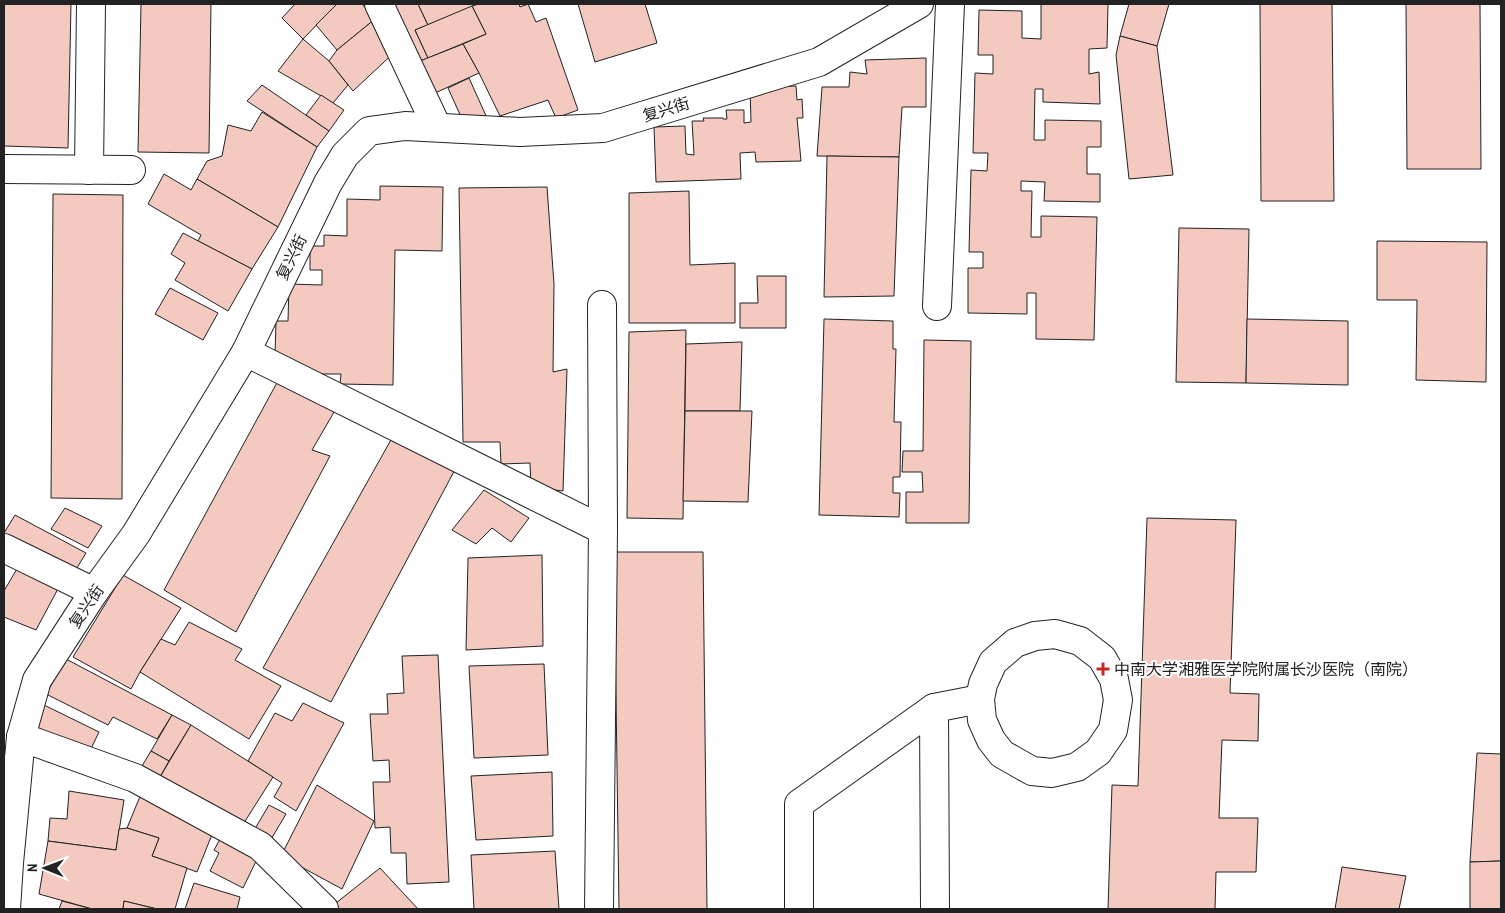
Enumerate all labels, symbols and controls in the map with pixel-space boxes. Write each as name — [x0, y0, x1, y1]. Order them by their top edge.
street label: 复兴街 — [640, 91, 692, 127]
street label: 复兴街 — [271, 231, 311, 283]
street label: 复兴街 — [63, 580, 109, 632]
place label: 中南大学湘雅医学院附属长沙医院（南院） — [1114, 658, 1418, 680]
marker: 中南大学湘雅医学院附属长沙医院（南院） — [1096, 662, 1110, 676]
north arrow — [20, 843, 70, 893]
text: N — [23, 863, 41, 872]

